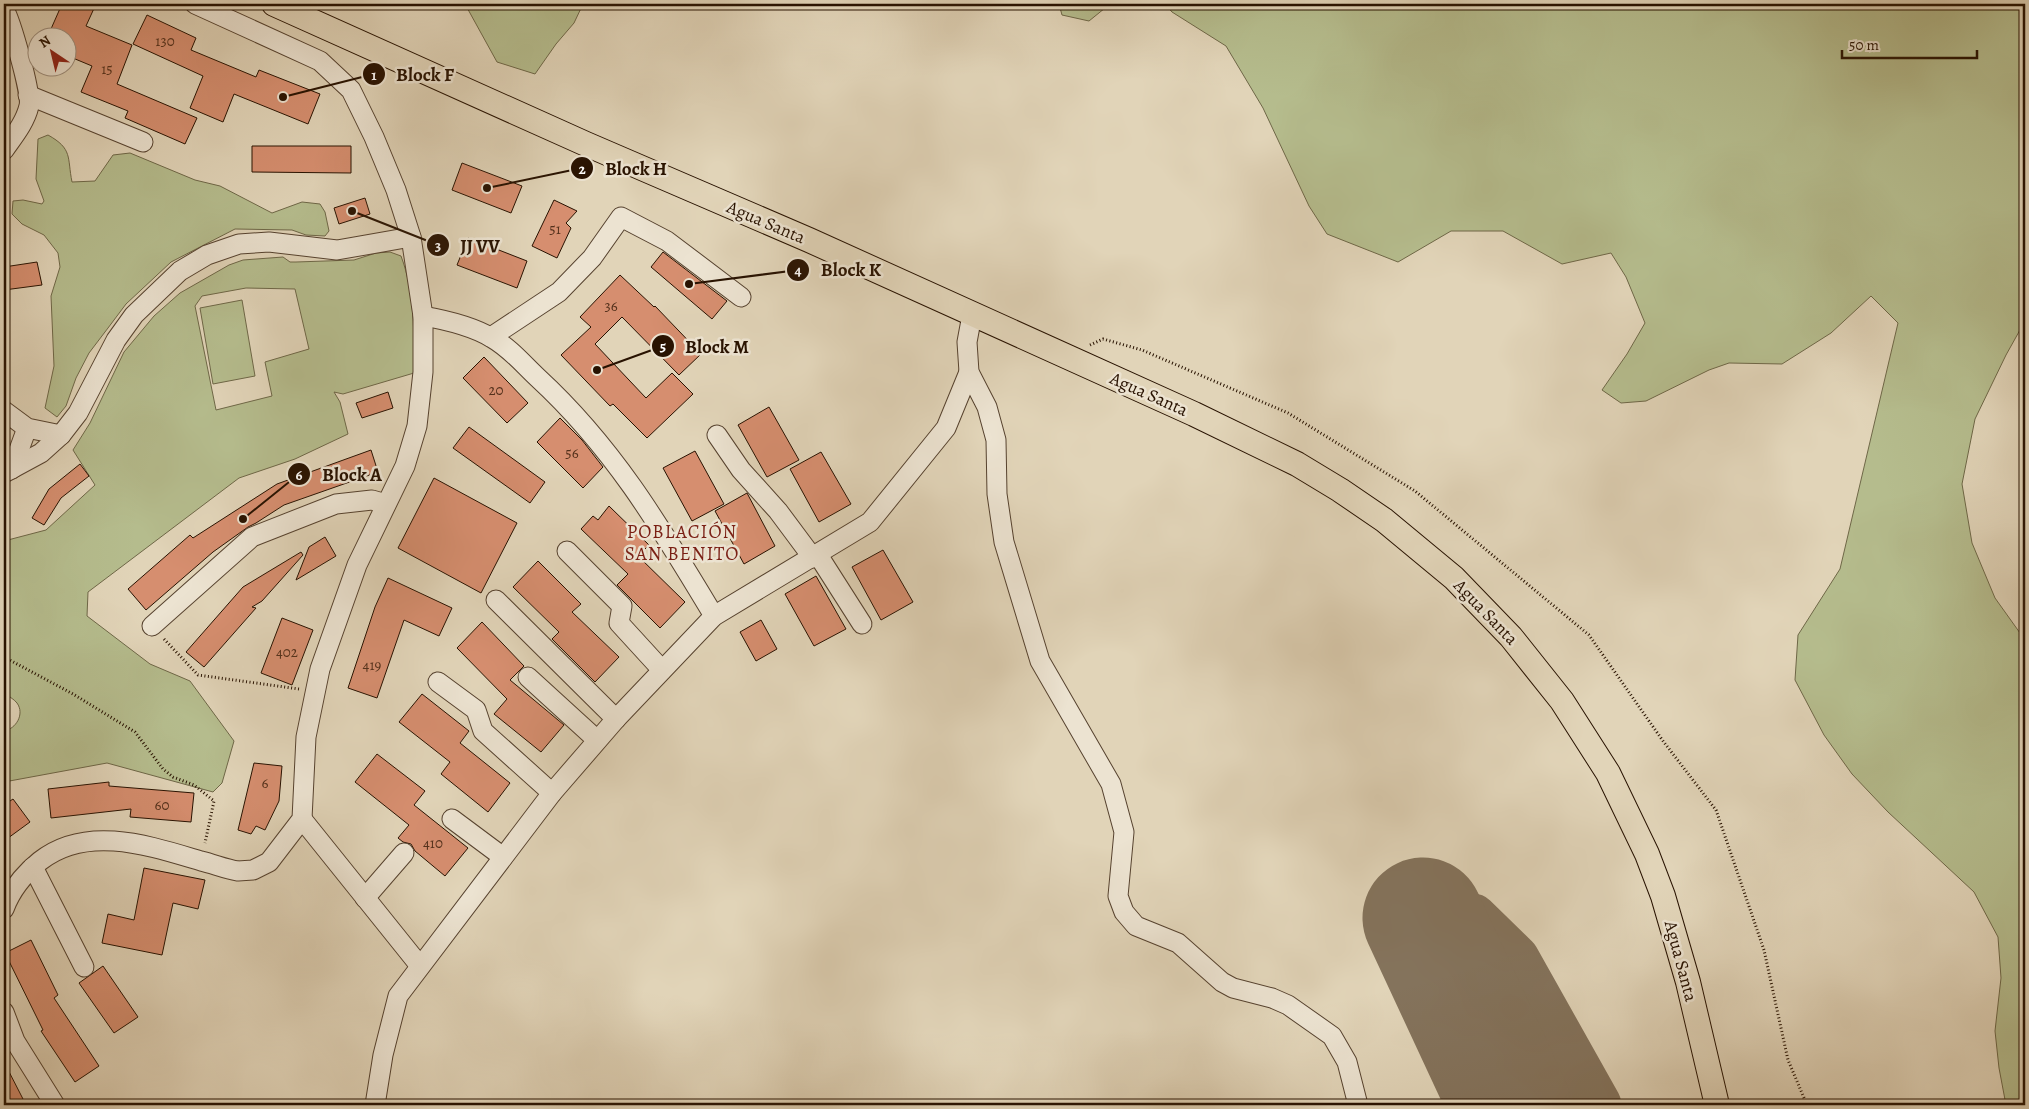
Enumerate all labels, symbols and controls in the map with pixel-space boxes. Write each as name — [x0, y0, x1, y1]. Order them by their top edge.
north arrow — [28, 28, 78, 78]
scale bar — [1842, 28, 1976, 60]
text: N — [35, 31, 54, 52]
house number: 130 — [155, 31, 175, 51]
text: 50 m — [1849, 35, 1879, 55]
callout: Block F — [361, 57, 464, 91]
house number: 15 — [101, 59, 113, 79]
text: Block F — [396, 62, 455, 88]
text: 1 — [371, 65, 377, 85]
callout: Block H — [569, 151, 677, 185]
text: Block H — [605, 156, 667, 182]
text: 2 — [578, 159, 586, 179]
street label: Agua Santa — [722, 194, 809, 249]
house number: 51 — [549, 219, 561, 239]
callout: JJ VV — [425, 228, 510, 262]
text: JJ VV — [460, 233, 500, 259]
text: 3 — [435, 236, 441, 256]
callout: Block K — [786, 253, 891, 287]
text: Block K — [821, 257, 882, 283]
text: 4 — [794, 260, 802, 280]
house number: 36 — [604, 296, 618, 316]
callout: Block M — [650, 329, 759, 363]
text: Block M — [685, 334, 749, 360]
text: 5 — [660, 336, 666, 356]
street label: Agua Santa — [1105, 366, 1192, 422]
house number: 20 — [488, 380, 504, 400]
house number: 56 — [565, 443, 579, 463]
callout: Block A — [287, 457, 392, 491]
text: Block A — [322, 462, 383, 488]
text: 6 — [295, 465, 303, 485]
district label: POBLACIÓN SAN BENITO — [625, 519, 739, 567]
street label: Agua Santa — [1448, 573, 1524, 651]
house number: 402 — [276, 642, 298, 662]
house number: 419 — [363, 655, 382, 675]
house number: 6 — [262, 773, 269, 793]
house number: 60 — [155, 795, 169, 815]
house number: 410 — [423, 833, 443, 853]
street label: Agua Santa — [1658, 917, 1703, 1005]

